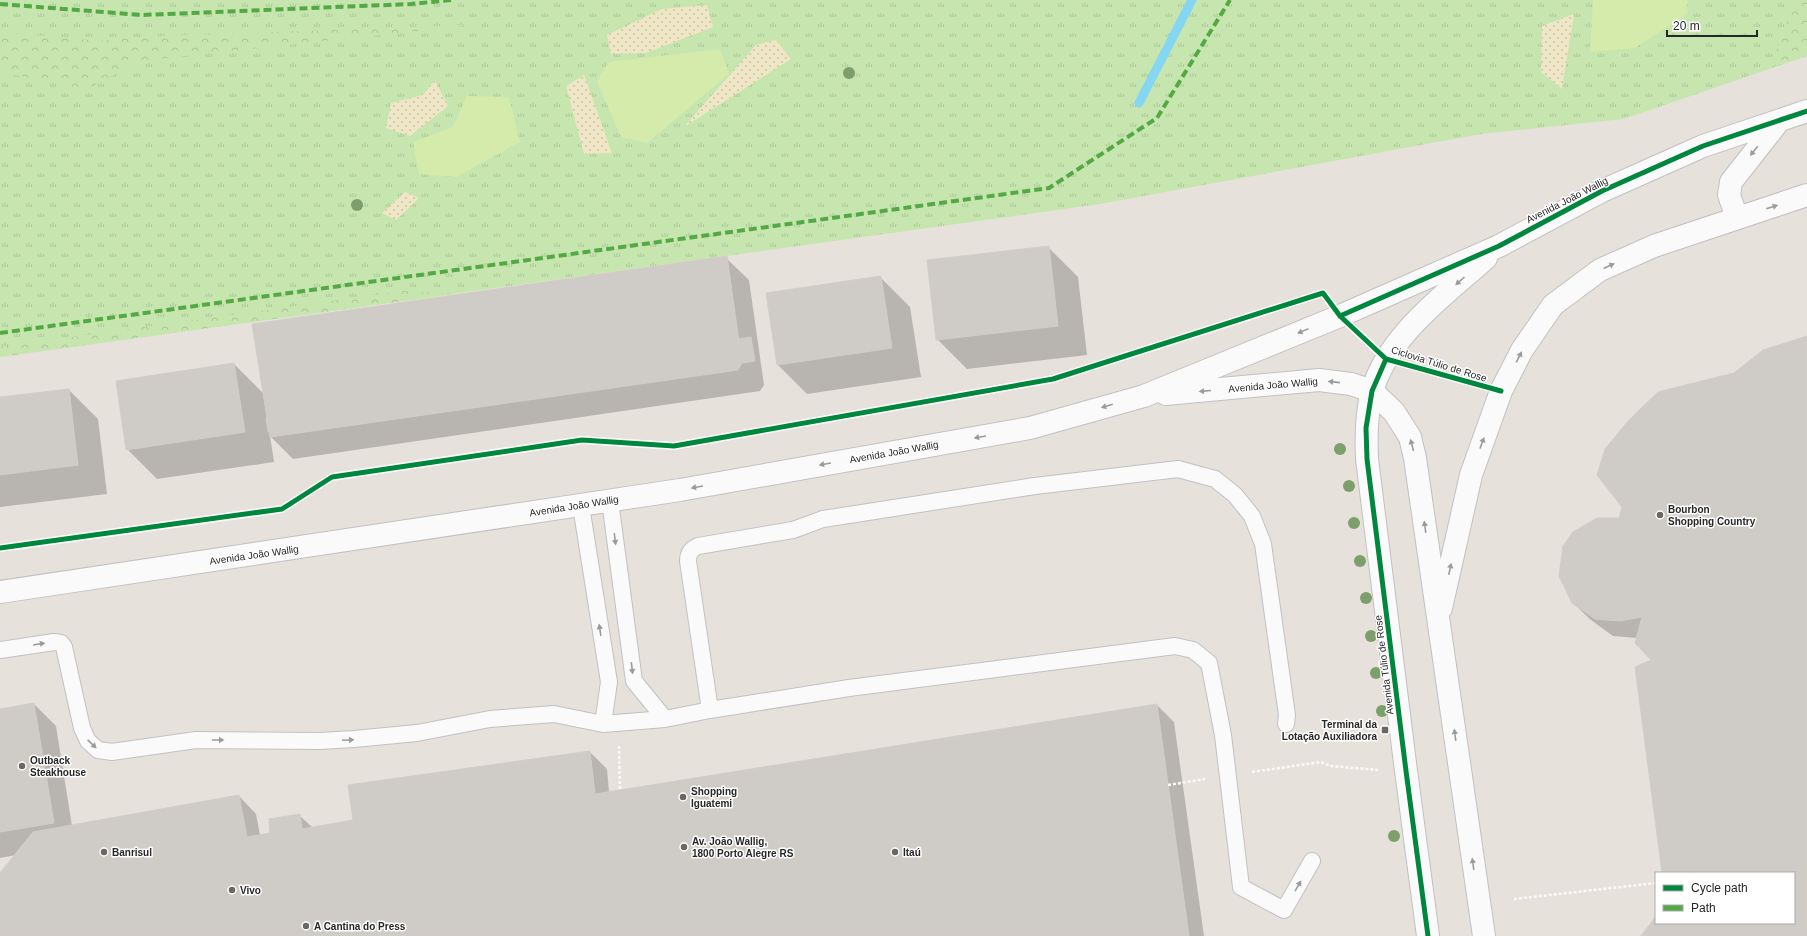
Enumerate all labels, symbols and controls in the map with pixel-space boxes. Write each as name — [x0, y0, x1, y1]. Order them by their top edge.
scale bar — [1667, 12, 1757, 38]
text: 20 m — [1673, 19, 1700, 33]
one-way arrow — [1750, 146, 1759, 156]
street label: Avenida João Wallig — [1524, 175, 1610, 225]
one-way arrow — [1767, 203, 1779, 209]
one-way arrow — [1603, 263, 1614, 269]
one-way arrow — [1455, 277, 1465, 286]
one-way arrow — [1298, 328, 1309, 334]
street label: Ciclovia Túlio de Rose — [1390, 344, 1489, 384]
one-way arrow — [1516, 351, 1522, 362]
street label: Avenida João Wallig — [1228, 376, 1318, 394]
one-way arrow — [1328, 379, 1340, 385]
one-way arrow — [1199, 387, 1211, 394]
one-way arrow — [1100, 404, 1113, 410]
one-way arrow — [974, 434, 986, 440]
one-way arrow — [1480, 437, 1486, 449]
one-way arrow — [1408, 438, 1414, 451]
street label: Avenida João Wallig — [849, 439, 939, 465]
one-way arrow — [819, 461, 831, 467]
one-way arrow — [691, 484, 703, 490]
street label: Avenida João Wallig — [529, 494, 619, 518]
place label: Bourbon Shopping Country — [1668, 504, 1756, 527]
marker: Bourbon Shopping Country — [1655, 510, 1665, 520]
one-way arrow — [1422, 521, 1428, 533]
one-way arrow — [612, 533, 618, 545]
street label: Avenida João Wallig — [209, 543, 299, 567]
one-way arrow — [1447, 563, 1453, 575]
street label: Avenida Túlio de Rose — [1372, 614, 1396, 715]
one-way arrow — [597, 624, 603, 636]
one-way arrow — [32, 641, 45, 647]
one-way arrow — [629, 662, 635, 674]
place label: Terminal da Lotação Auxiliadora — [1282, 719, 1377, 742]
marker: Terminal da Lotação Auxiliadora — [1380, 725, 1390, 735]
one-way arrow — [1452, 729, 1458, 741]
one-way arrow — [342, 736, 354, 743]
one-way arrow — [212, 737, 225, 743]
one-way arrow — [87, 739, 97, 749]
place label: Outback Steakhouse — [30, 755, 87, 778]
marker: Outback Steakhouse — [17, 761, 27, 771]
place label: Shopping Iguatemi — [691, 786, 737, 809]
marker: Shopping Iguatemi — [678, 792, 688, 802]
place label: Av. João Wallig, 1800 Porto Alegre RS — [692, 836, 794, 859]
marker: Av. João Wallig, 1800 Porto Alegre RS — [679, 842, 689, 852]
marker: Banrisul — [99, 847, 109, 857]
place label: Banrisul — [112, 847, 152, 858]
marker: Itaú — [890, 847, 900, 857]
place label: Itaú — [903, 847, 921, 858]
one-way arrow — [1470, 858, 1476, 870]
legend — [1655, 872, 1795, 924]
one-way arrow — [1295, 880, 1302, 892]
text: Cycle path — [1691, 881, 1748, 895]
marker: Vivo — [227, 885, 237, 895]
place label: Vivo — [240, 885, 261, 896]
text: Path — [1691, 901, 1716, 915]
marker: A Cantina do Press — [301, 921, 311, 931]
place label: A Cantina do Press — [314, 921, 406, 932]

